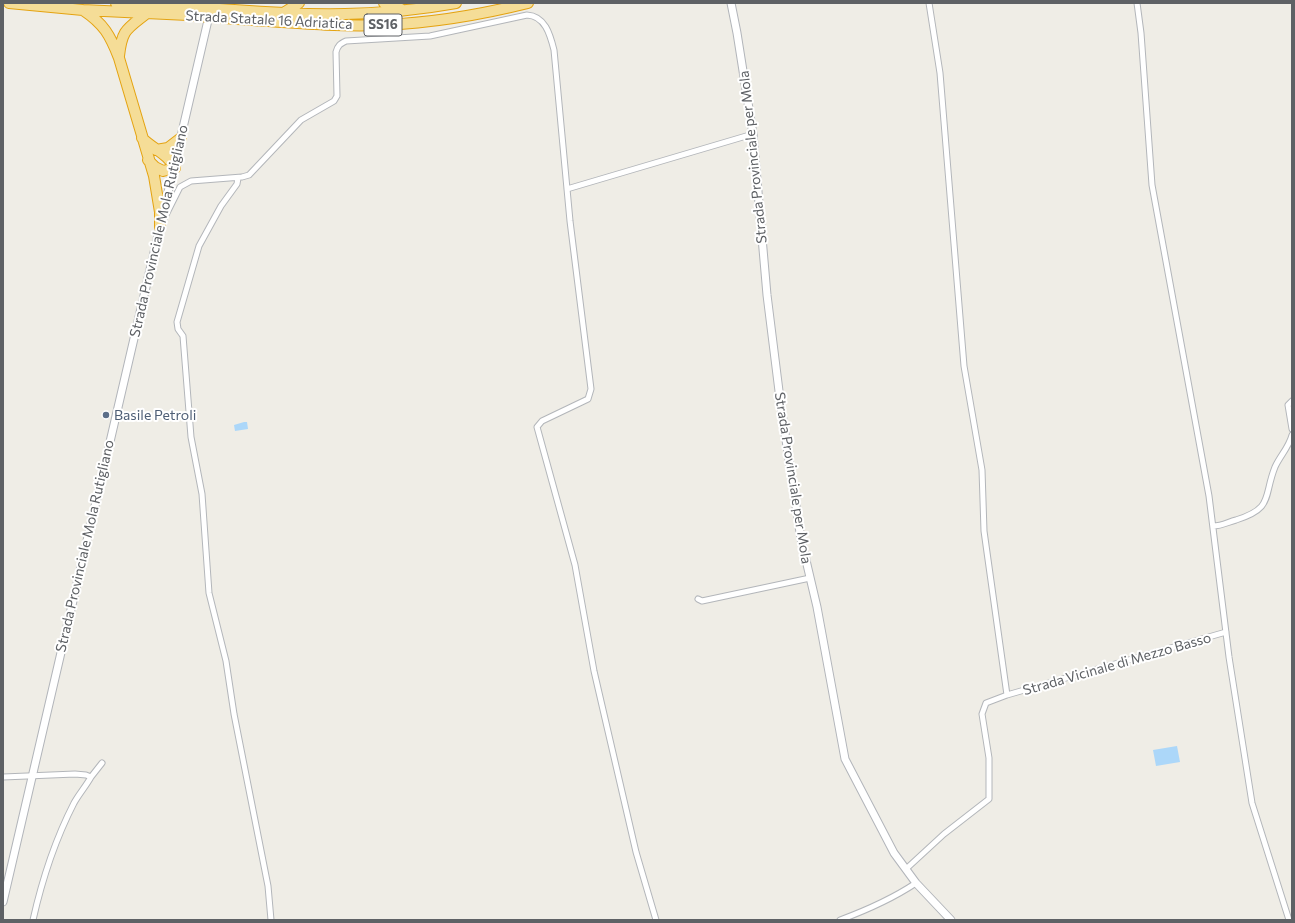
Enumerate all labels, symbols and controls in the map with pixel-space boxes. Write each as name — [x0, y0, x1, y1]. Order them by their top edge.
street label: Strada Statale 16 Adriatica — [185, 7, 353, 33]
road number: SS16 — [364, 14, 402, 36]
street label: Strada Provinciale per Mola — [736, 70, 770, 244]
street label: Strada Provinciale Mola Rutigliano — [126, 123, 192, 339]
street label: Strada Provinciale per Mola — [771, 391, 815, 565]
place label: Basile Petroli — [114, 407, 196, 423]
marker: Basile Petroli — [101, 410, 111, 420]
street label: Strada Provinciale Mola Rutigliano — [52, 438, 118, 654]
street label: Strada Vicinale di Mezzo Basso — [1021, 629, 1213, 699]

